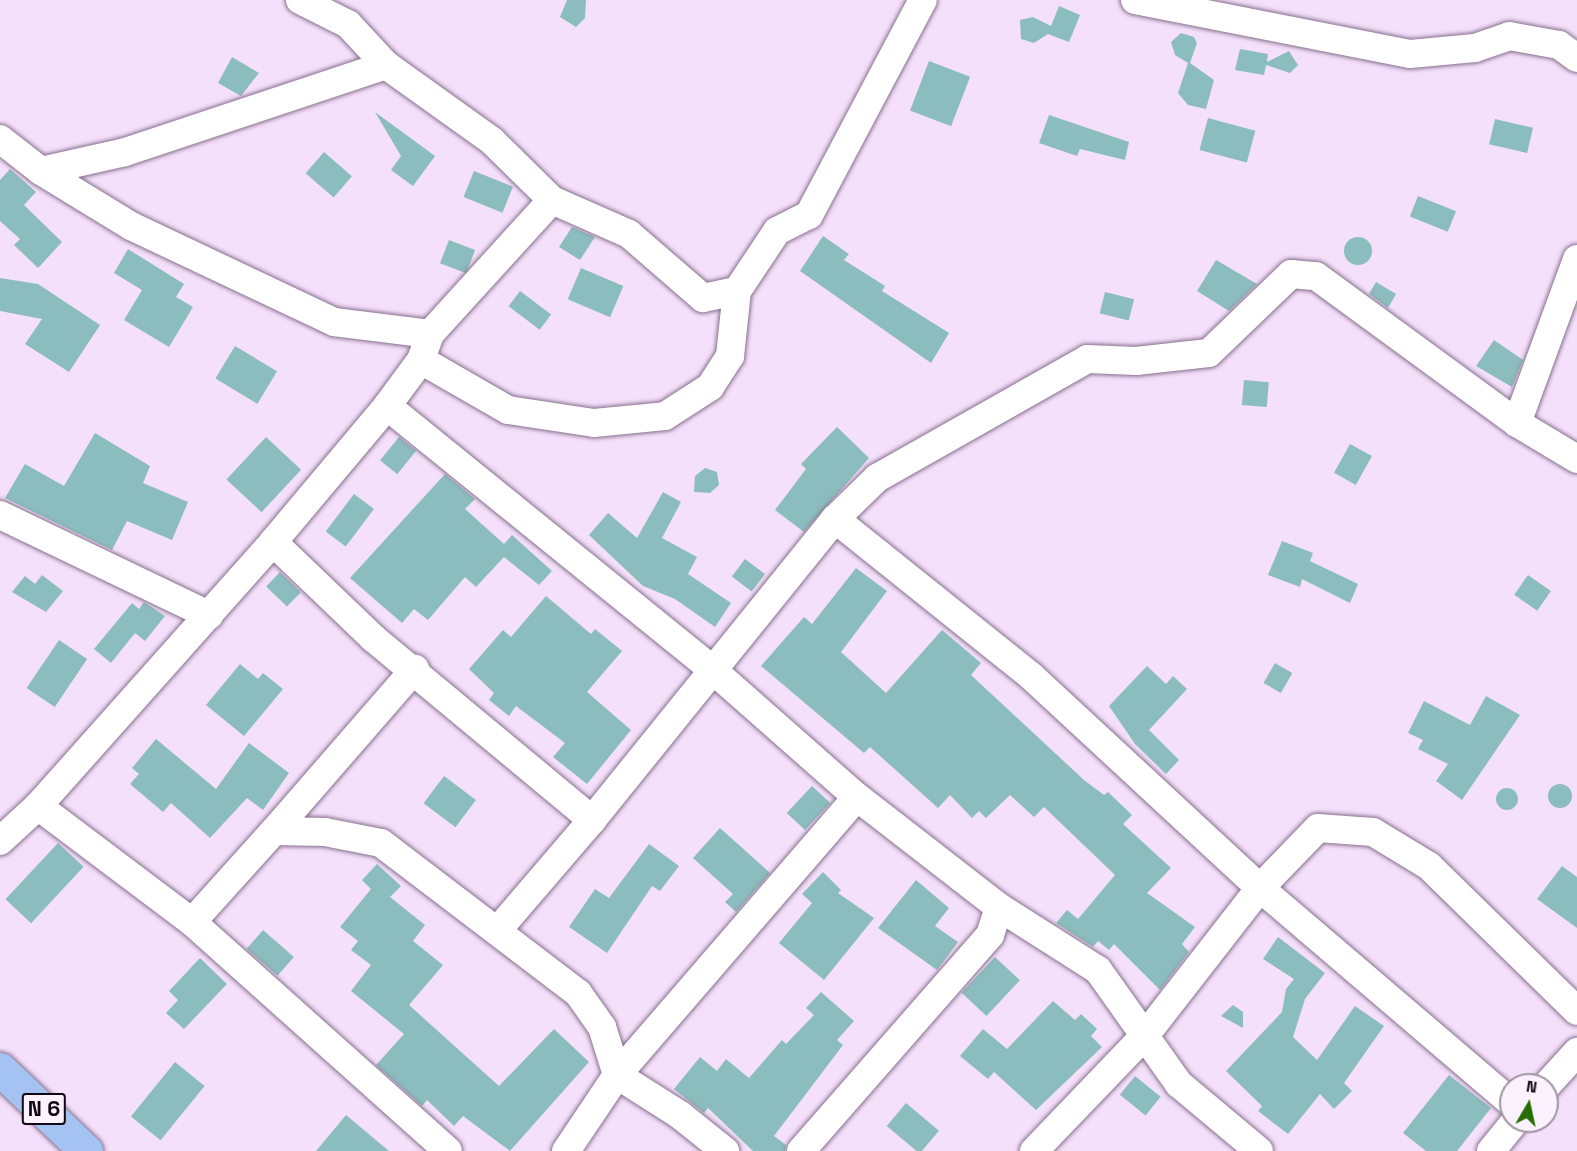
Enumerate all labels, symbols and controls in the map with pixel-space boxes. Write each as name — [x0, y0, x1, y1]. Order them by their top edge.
north arrow — [1499, 1073, 1559, 1133]
text: N — [1525, 1075, 1539, 1098]
road number: N 6 — [22, 1091, 66, 1127]

